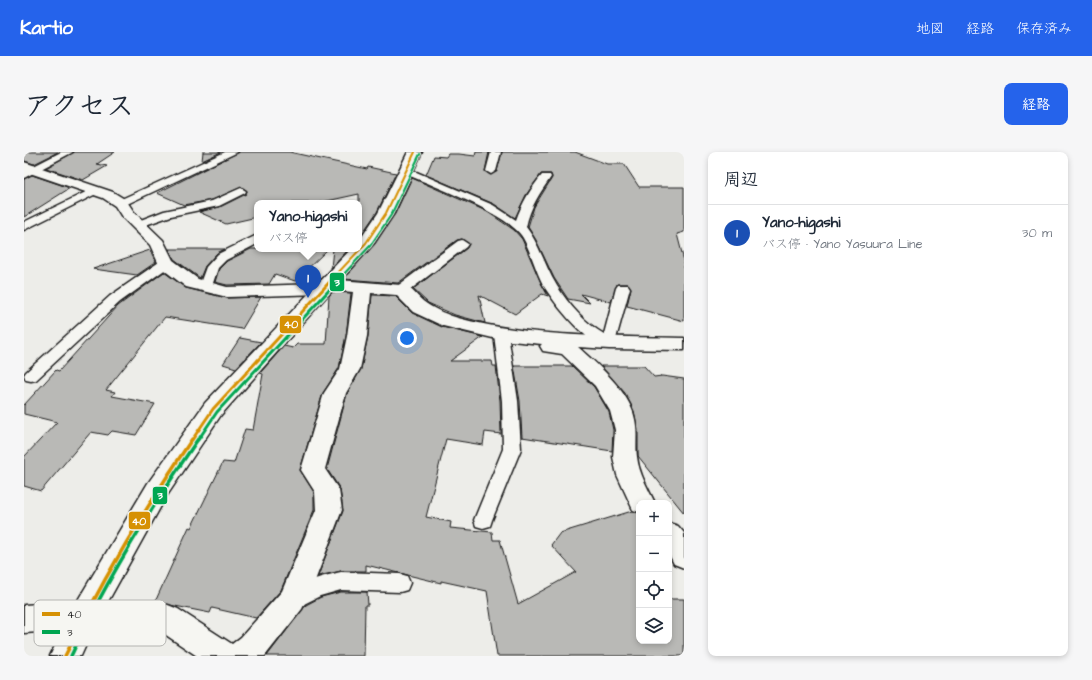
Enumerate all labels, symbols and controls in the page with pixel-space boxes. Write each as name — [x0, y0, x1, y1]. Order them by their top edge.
text: Kartio — [20, 15, 73, 42]
text: 地図 — [916, 19, 944, 39]
text: 経路 — [966, 19, 994, 39]
text: 保存済み — [1016, 19, 1072, 39]
button: 経路 — [1004, 83, 1068, 125]
text: アクセス — [24, 87, 134, 126]
text: 周辺 — [724, 168, 758, 192]
popup — [254, 200, 362, 252]
text: Yano-higashi — [269, 206, 347, 227]
text: Yano-higashi — [762, 212, 841, 233]
text: 1 — [736, 224, 738, 242]
text: 30 m — [1022, 224, 1052, 242]
text: バス停 — [269, 229, 308, 247]
text: バス停 · Yano Yasuura Line — [762, 235, 923, 253]
pin: 1 — [295, 265, 321, 298]
line badge: 3 — [329, 272, 345, 292]
text: 3 — [333, 275, 340, 290]
line badge: 40 — [279, 315, 302, 334]
text: 40 — [284, 317, 298, 332]
your location — [397, 328, 417, 348]
line badge: 3 — [152, 486, 168, 505]
text: 3 — [156, 488, 163, 503]
map controls — [636, 500, 672, 644]
button: + — [636, 500, 672, 536]
line badge: 40 — [128, 511, 151, 530]
text: 40 — [132, 514, 146, 529]
button: − — [636, 536, 672, 572]
button: locate — [636, 572, 672, 608]
legend — [34, 600, 166, 646]
text: 40 — [67, 607, 81, 622]
button: layers — [636, 608, 672, 644]
text: 3 — [67, 625, 73, 640]

